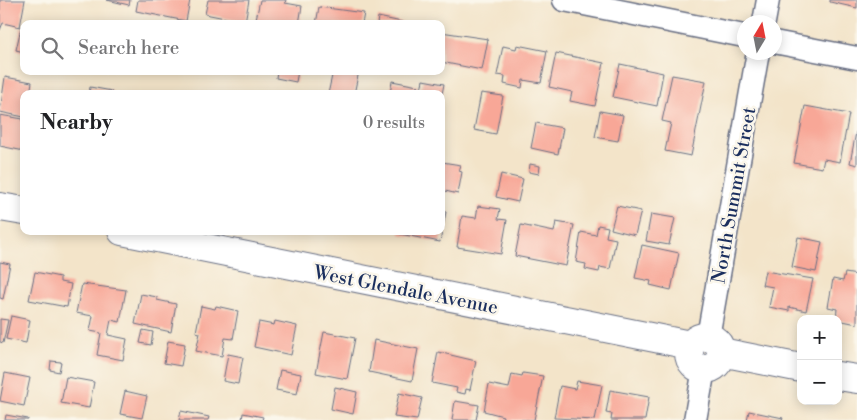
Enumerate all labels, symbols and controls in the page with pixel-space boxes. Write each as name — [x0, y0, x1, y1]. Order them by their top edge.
north arrow — [737, 15, 782, 60]
search box — [20, 20, 445, 75]
icon: search — [38, 34, 66, 62]
text: Search here — [78, 36, 179, 60]
street label: North Summit Street — [707, 105, 761, 285]
text: Nearby — [40, 110, 113, 136]
text: 0 results — [363, 113, 425, 133]
street label: West Glendale Avenue — [311, 260, 500, 320]
map controls — [797, 315, 842, 405]
button: + — [797, 315, 842, 360]
button: − — [797, 360, 842, 405]

